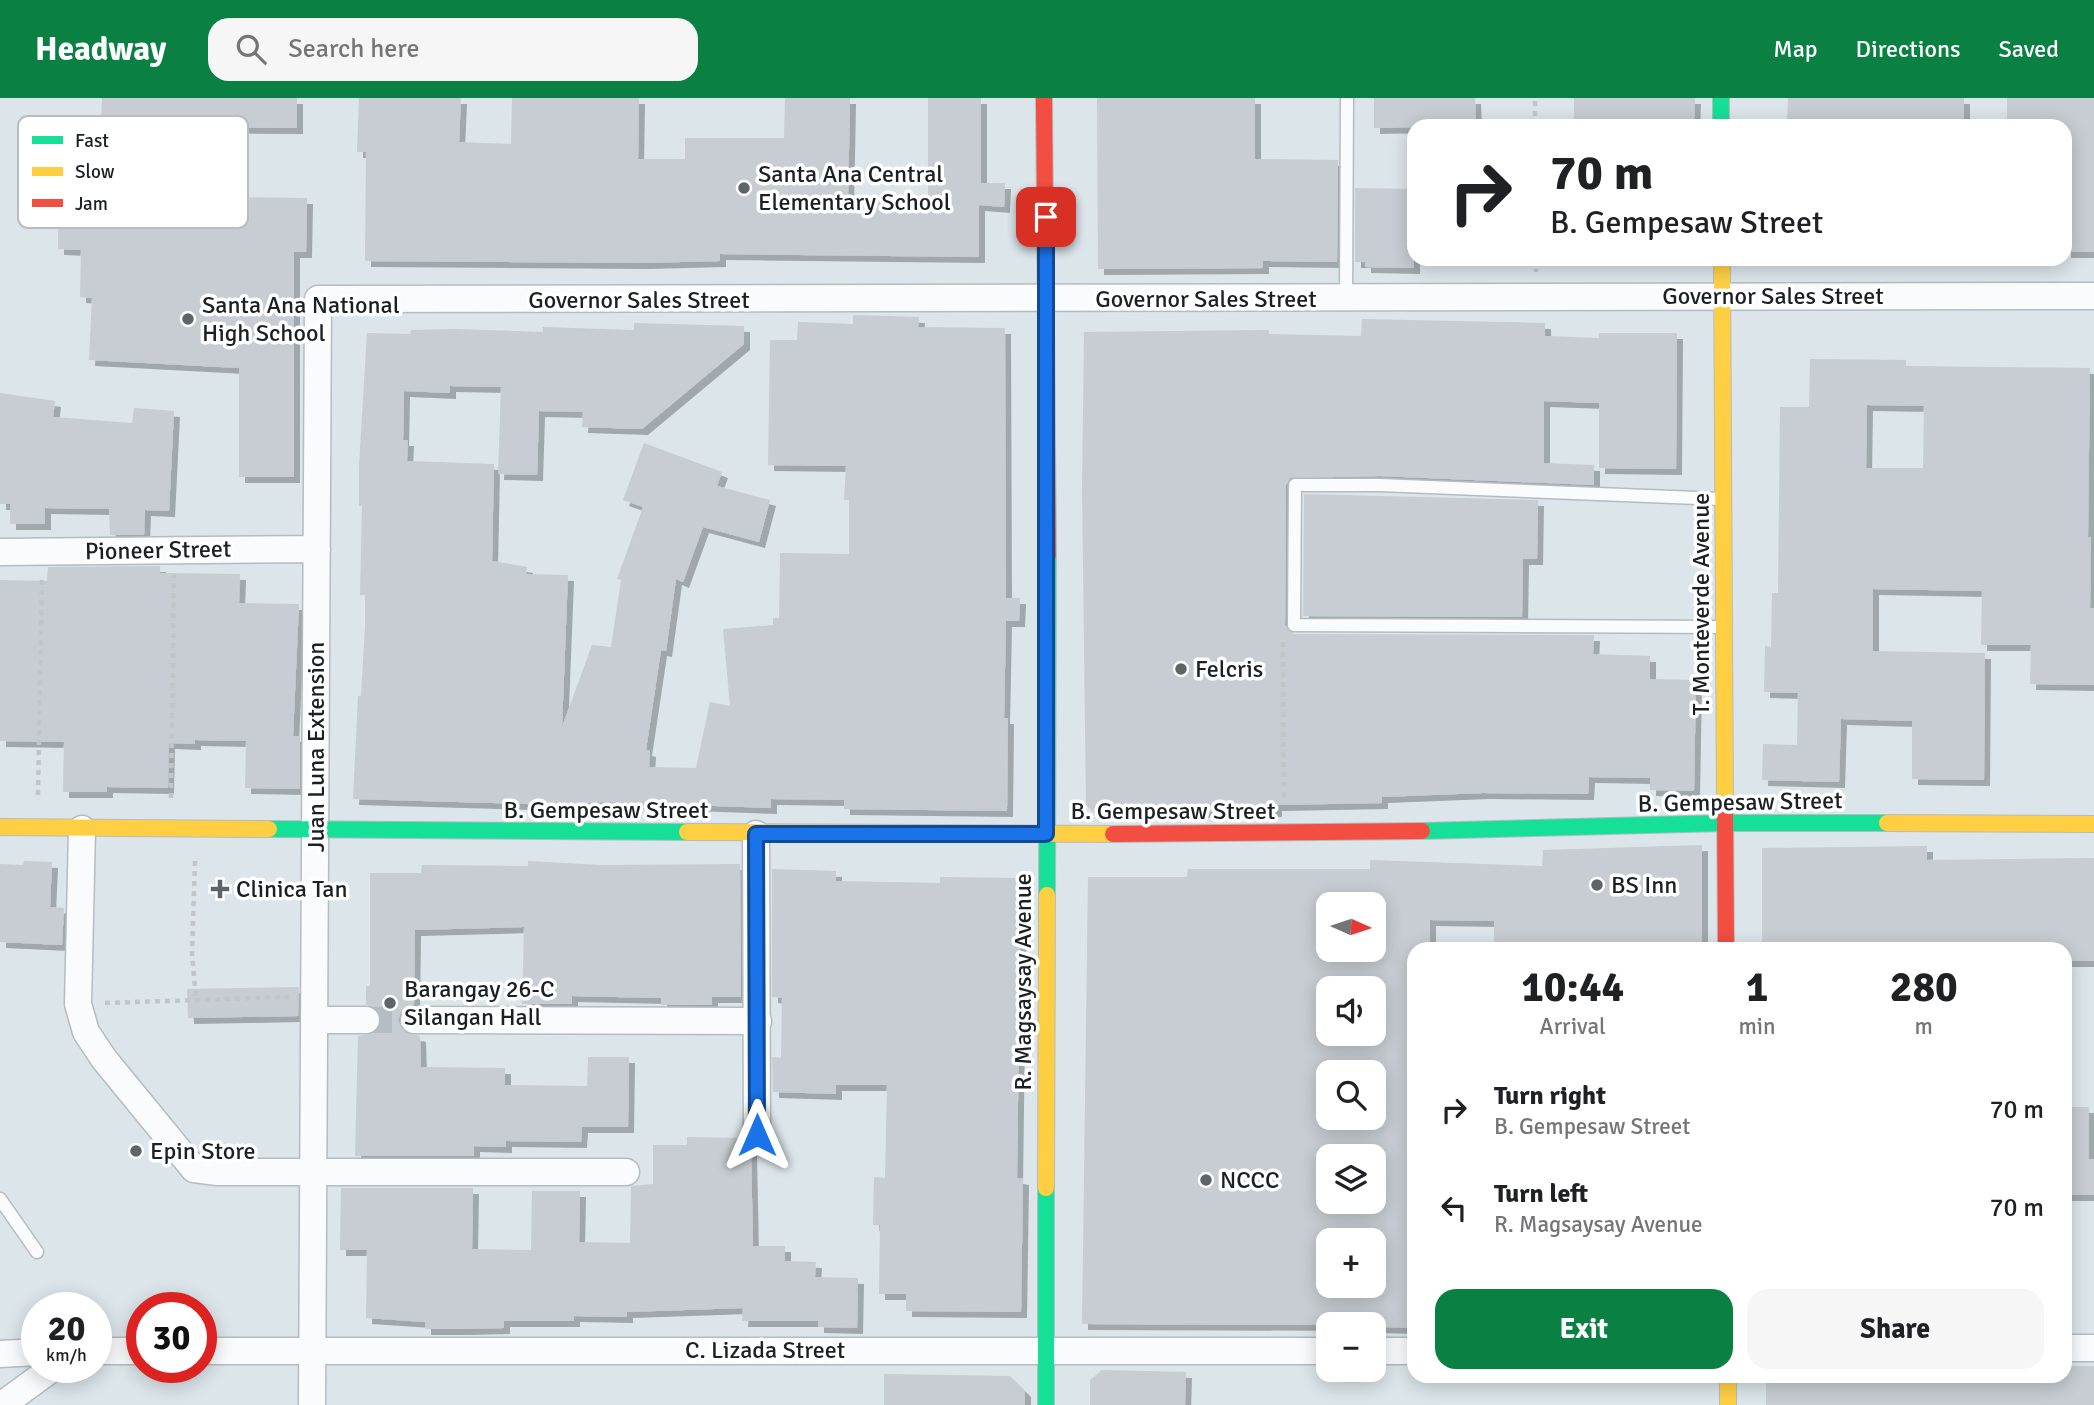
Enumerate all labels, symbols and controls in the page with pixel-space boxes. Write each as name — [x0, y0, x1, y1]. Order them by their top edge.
search box — [208, 18, 698, 81]
text: Headway — [35, 29, 166, 70]
icon: search — [232, 30, 270, 68]
text: Search here — [288, 33, 419, 65]
text: Map — [1773, 34, 1818, 64]
text: Directions — [1856, 34, 1961, 64]
text: Saved — [1999, 34, 2059, 64]
legend — [18, 116, 248, 228]
text: Fast — [75, 129, 109, 153]
text: 70 m — [1550, 143, 1653, 203]
icon: right — [1435, 147, 1526, 238]
place label: Santa Ana Central Elementary School — [758, 159, 951, 217]
text: Slow — [75, 160, 115, 184]
marker: Santa Ana Central Elementary School — [736, 180, 752, 196]
pin — [1016, 187, 1076, 247]
text: Jam — [75, 192, 108, 216]
icon: arrive — [1027, 198, 1065, 236]
text: B. Gempesaw Street — [1550, 203, 1823, 242]
street label: Governor Sales Street — [1662, 281, 1884, 311]
street label: Governor Sales Street — [1095, 284, 1317, 314]
street label: Governor Sales Street — [528, 285, 750, 315]
place label: Santa Ana National High School — [202, 290, 400, 348]
marker: Santa Ana National High School — [180, 311, 196, 327]
street label: T. Monteverde Avenue — [1686, 493, 1716, 715]
street label: Pioneer Street — [85, 534, 231, 566]
street label: Juan Luna Extension — [301, 642, 331, 852]
place label: Felcris — [1195, 654, 1263, 684]
marker: Felcris — [1173, 661, 1189, 677]
street label: B. Gempesaw Street — [1637, 785, 1843, 819]
street label: B. Gempesaw Street — [504, 795, 708, 825]
street label: B. Gempesaw Street — [1071, 796, 1275, 826]
place label: BS Inn — [1611, 870, 1677, 900]
street label: R. Magsaysay Avenue — [1008, 873, 1038, 1091]
place label: Clinica Tan — [236, 874, 348, 904]
marker: BS Inn — [1589, 877, 1605, 893]
marker: Clinica Tan — [210, 879, 230, 899]
north arrow — [1316, 892, 1386, 962]
map controls — [1316, 892, 1386, 1382]
text: 10:44 — [1521, 962, 1624, 1013]
text: 1 — [1746, 962, 1768, 1013]
text: 280 — [1890, 962, 1958, 1013]
place label: Barangay 26-C Silangan Hall — [404, 974, 554, 1032]
button: sound — [1316, 976, 1386, 1046]
marker: Barangay 26-C Silangan Hall — [382, 995, 398, 1011]
text: Arrival — [1540, 1012, 1606, 1041]
text: min — [1738, 1012, 1776, 1041]
text: m — [1915, 1012, 1933, 1041]
button: search — [1316, 1060, 1386, 1130]
text: Turn right — [1494, 1080, 1606, 1112]
icon: right — [1435, 1091, 1473, 1129]
text: 70 m — [1989, 1094, 2044, 1126]
position arrow — [720, 1098, 794, 1172]
text: B. Gempesaw Street — [1494, 1112, 1690, 1141]
place label: Epin Store — [150, 1136, 256, 1166]
marker: Epin Store — [128, 1143, 144, 1159]
button: layers — [1316, 1144, 1386, 1214]
place label: NCCC — [1220, 1165, 1279, 1195]
marker: NCCC — [1198, 1172, 1214, 1188]
text: Turn left — [1494, 1178, 1588, 1210]
icon: left — [1435, 1189, 1473, 1227]
text: 70 m — [1989, 1192, 2044, 1224]
text: R. Magsaysay Avenue — [1494, 1210, 1703, 1239]
button: + — [1316, 1228, 1386, 1298]
button: Exit — [1435, 1289, 1733, 1369]
button: Share — [1747, 1289, 2044, 1369]
speed limit sign: 30 — [126, 1292, 217, 1383]
text: 20 — [48, 1307, 85, 1350]
button: − — [1316, 1312, 1386, 1382]
street label: C. Lizada Street — [685, 1335, 845, 1365]
text: km/h — [46, 1344, 87, 1366]

